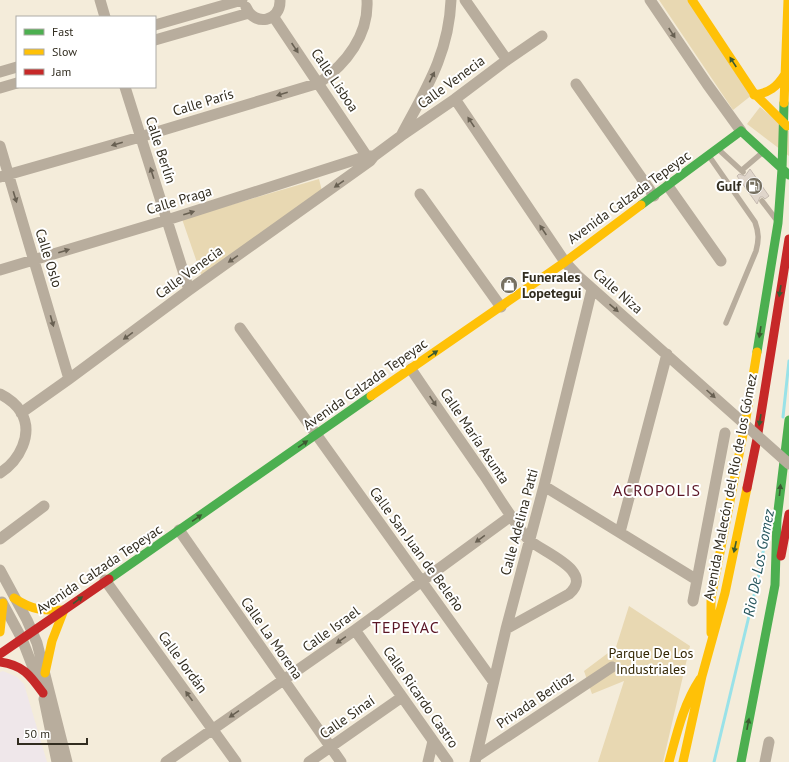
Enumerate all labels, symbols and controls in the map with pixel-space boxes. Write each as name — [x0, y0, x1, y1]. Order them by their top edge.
legend — [16, 16, 156, 88]
text: Fast — [52, 24, 73, 39]
one-way arrow — [668, 27, 676, 38]
one-way arrow — [291, 43, 299, 53]
text: Slow — [52, 44, 77, 59]
street label: Calle Lisboa — [307, 45, 363, 115]
street label: Calle Venecia — [414, 51, 488, 113]
one-way arrow — [729, 57, 737, 67]
text: Jam — [51, 64, 71, 79]
one-way arrow — [428, 71, 435, 83]
street label: Calle París — [171, 84, 236, 120]
one-way arrow — [275, 91, 287, 97]
street label: Calle Berlín — [142, 114, 180, 186]
one-way arrow — [467, 116, 474, 127]
one-way arrow — [111, 141, 123, 147]
street label: Avenida Calzada Tepeyac — [564, 146, 694, 248]
one-way arrow — [149, 167, 155, 179]
fuel station icon: Gulf — [744, 176, 764, 196]
place label: Gulf — [716, 177, 743, 195]
one-way arrow — [333, 180, 344, 188]
street label: Calle Praga — [144, 182, 214, 218]
one-way arrow — [12, 191, 18, 203]
one-way arrow — [183, 210, 195, 216]
one-way arrow — [539, 225, 547, 235]
street label: Calle Oslo — [32, 226, 66, 290]
street label: Calle Venecia — [152, 241, 226, 303]
one-way arrow — [59, 248, 71, 254]
one-way arrow — [227, 255, 238, 264]
street label: Calle Niza — [589, 264, 647, 318]
place label: Funerales Lopetegui — [522, 268, 582, 302]
shop icon: Funerales Lopetegui — [499, 275, 519, 295]
one-way arrow — [777, 285, 783, 297]
one-way arrow — [608, 303, 619, 312]
one-way arrow — [50, 315, 56, 327]
one-way arrow — [757, 326, 763, 338]
one-way arrow — [122, 332, 133, 340]
street label: Avenida Calzada Tepeyac — [299, 334, 431, 434]
one-way arrow — [428, 350, 438, 358]
street label: Avenida Malecón del Río de los Gómez — [699, 372, 761, 602]
street label: Calle María Asunta — [436, 385, 514, 487]
one-way arrow — [706, 389, 716, 399]
one-way arrow — [429, 396, 437, 407]
one-way arrow — [757, 414, 763, 426]
one-way arrow — [298, 440, 309, 448]
street label: Calle Adelina Patti — [496, 467, 542, 577]
district label: ACROPOLIS — [613, 480, 701, 500]
street label: Calle San Juan de Beleño — [366, 483, 468, 615]
one-way arrow — [777, 484, 783, 496]
water label: Rio De Los Gomez — [739, 507, 778, 618]
one-way arrow — [191, 514, 202, 522]
street label: Avenida Calzada Tepeyac — [33, 520, 165, 618]
one-way arrow — [474, 534, 485, 543]
one-way arrow — [732, 541, 738, 554]
street label: Calle La Morena — [237, 593, 307, 683]
one-way arrow — [73, 596, 84, 604]
street label: Calle Israel — [299, 602, 363, 656]
district label: TEPEYAC — [372, 617, 440, 637]
street label: Calle Jordán — [154, 628, 212, 696]
one-way arrow — [336, 636, 346, 644]
street label: Calle Ricardo Castro — [379, 643, 463, 751]
park label: Parque De Los Industriales — [609, 644, 693, 678]
street label: Privada Berlioz — [493, 668, 577, 732]
one-way arrow — [185, 691, 193, 701]
street label: Calle Sinaí — [316, 691, 378, 743]
one-way arrow — [229, 710, 239, 718]
one-way arrow — [745, 718, 751, 730]
scale bar — [18, 720, 87, 746]
text: 50 m — [24, 726, 50, 741]

